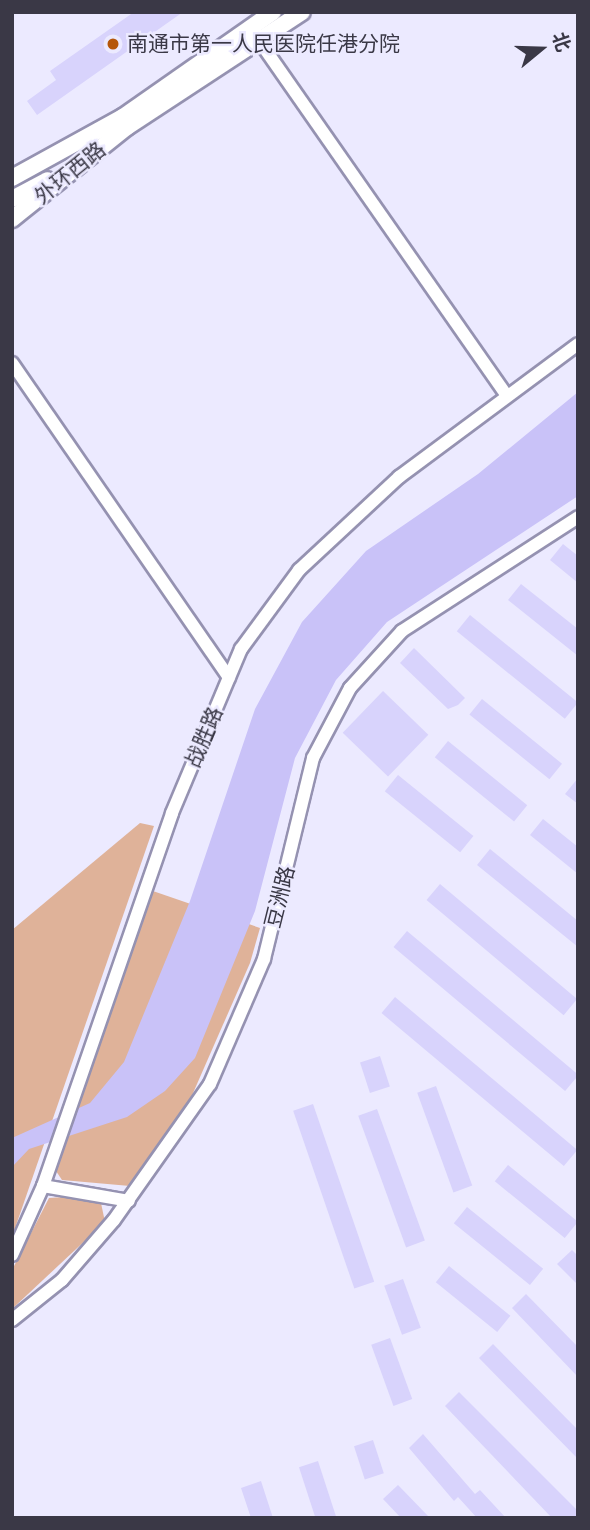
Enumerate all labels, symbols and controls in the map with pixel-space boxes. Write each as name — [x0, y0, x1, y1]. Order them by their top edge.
north arrow — [506, 14, 576, 84]
text: 北 — [546, 29, 575, 55]
place label: 南通市第一人民医院任港分院 — [127, 31, 400, 57]
marker: 南通市第一人民医院任港分院 — [105, 36, 121, 52]
street label: 外环西路 — [29, 137, 111, 209]
street label: 战胜路 — [180, 703, 228, 771]
street label: 豆洲路 — [260, 863, 300, 931]

